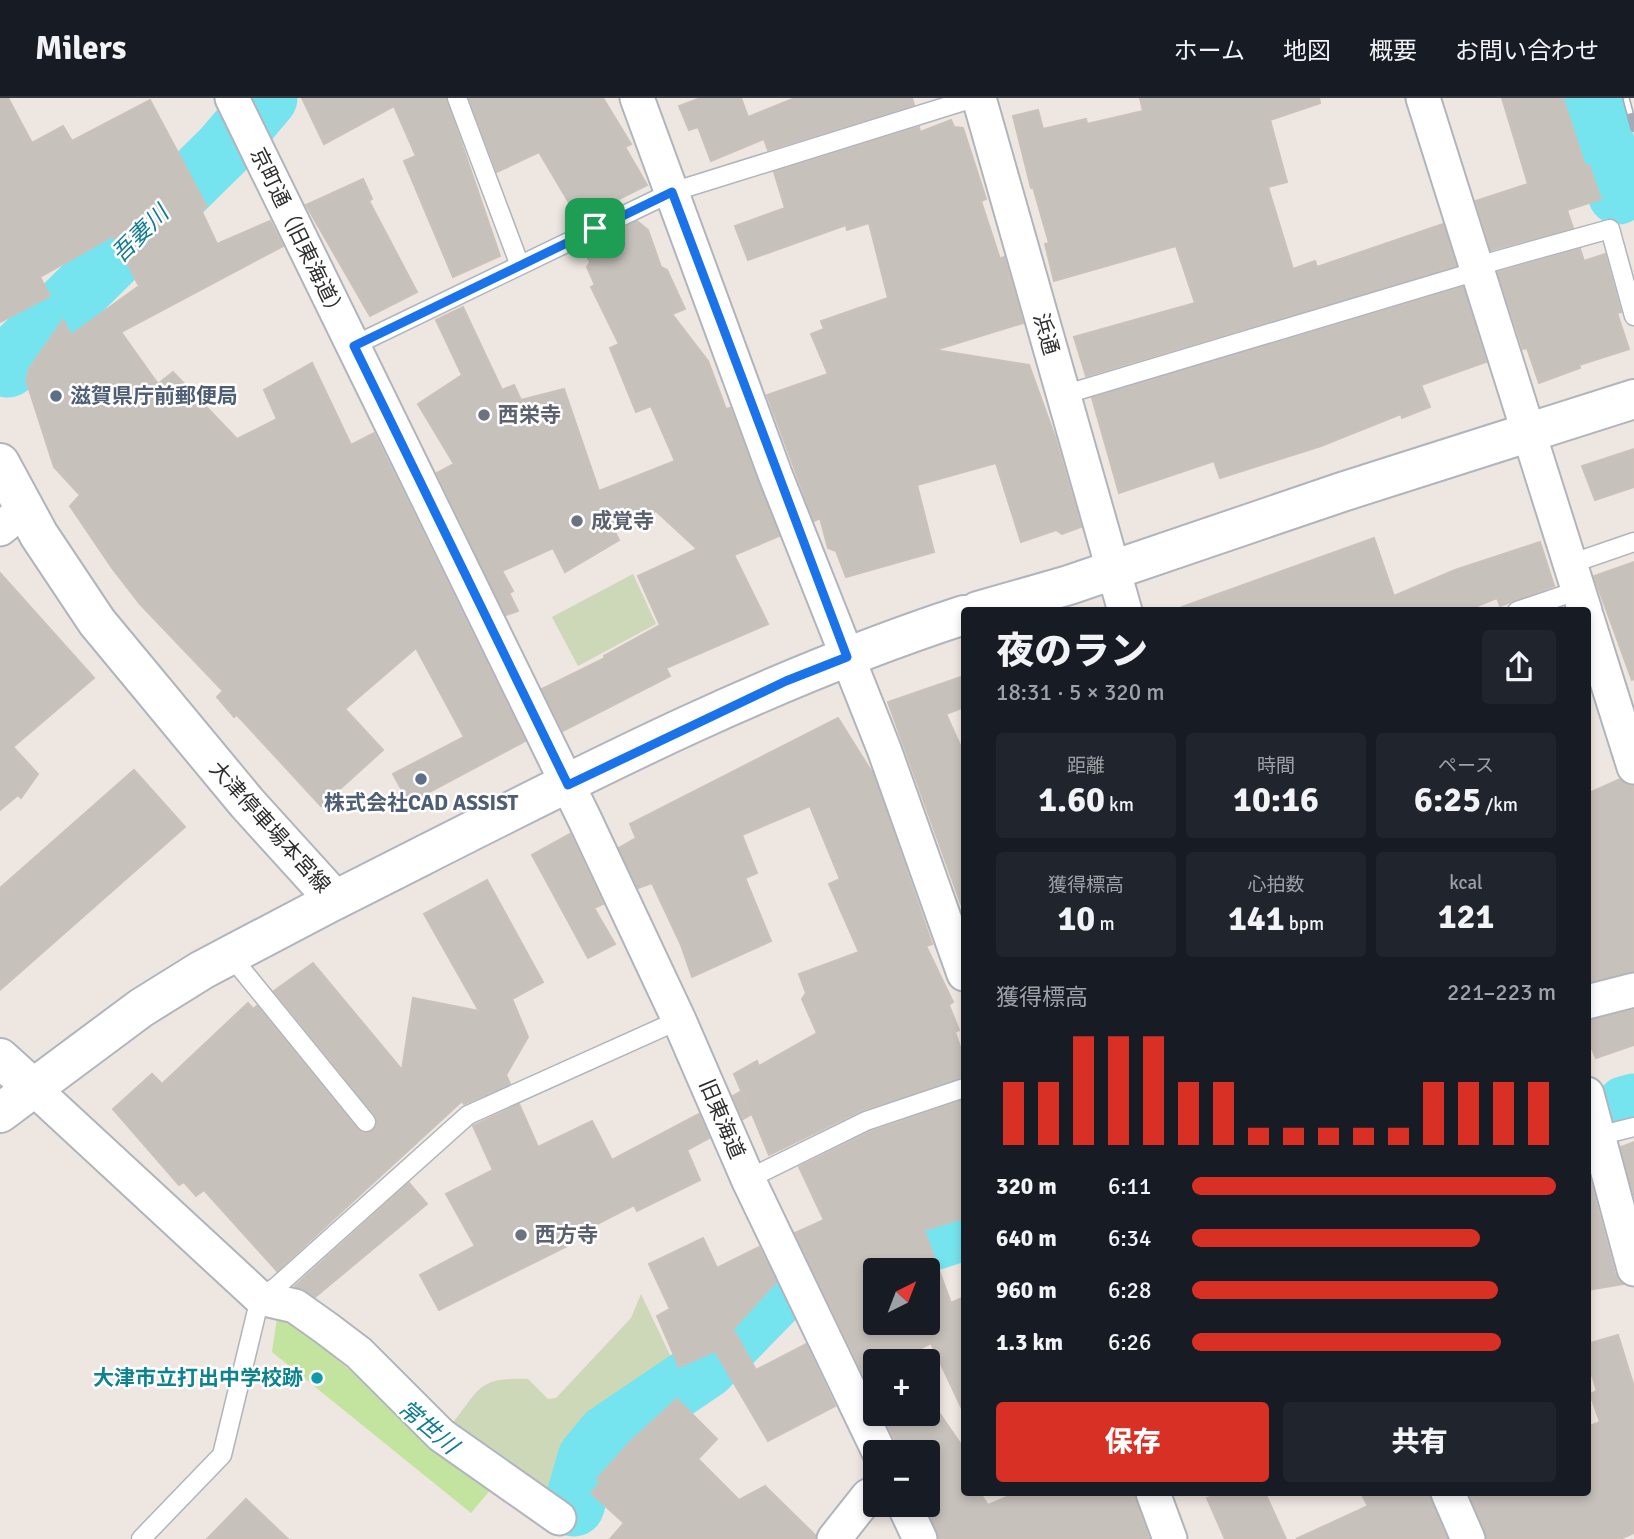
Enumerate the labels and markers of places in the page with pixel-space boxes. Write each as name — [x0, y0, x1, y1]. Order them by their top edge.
pin — [565, 198, 625, 258]
place label: 滋賀県庁前郵便局 — [70, 383, 238, 409]
marker: 滋賀県庁前郵便局 — [48, 388, 64, 404]
place label: 西栄寺 — [498, 402, 561, 428]
marker: 西栄寺 — [476, 407, 492, 423]
place label: 成覚寺 — [591, 508, 654, 534]
marker: 成覚寺 — [569, 513, 585, 529]
marker: 株式会社CAD ASSIST — [413, 771, 429, 787]
place label: 株式会社CAD ASSIST — [324, 790, 518, 816]
place label: 西方寺 — [535, 1222, 598, 1248]
marker: 西方寺 — [513, 1227, 529, 1243]
place label: 大津市立打出中学校跡 — [93, 1365, 303, 1391]
marker: 大津市立打出中学校跡 — [309, 1370, 325, 1386]

